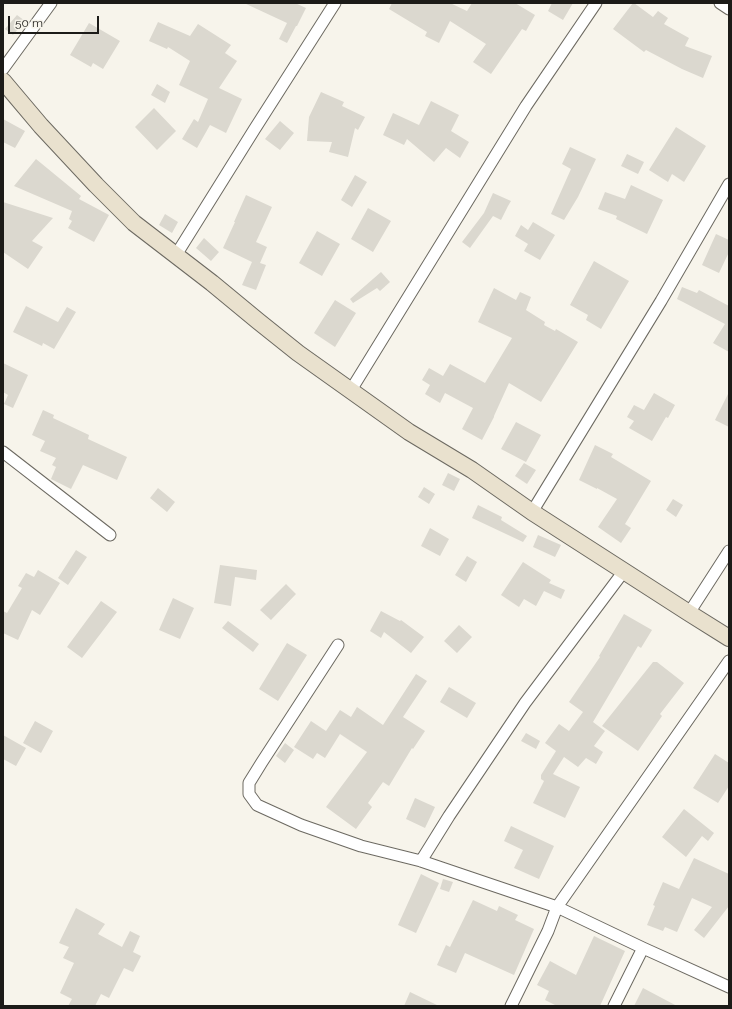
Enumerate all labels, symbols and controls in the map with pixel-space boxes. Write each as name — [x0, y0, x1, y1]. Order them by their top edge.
scale bar — [10, 8, 101, 34]
text: 50 m — [15, 16, 43, 30]

